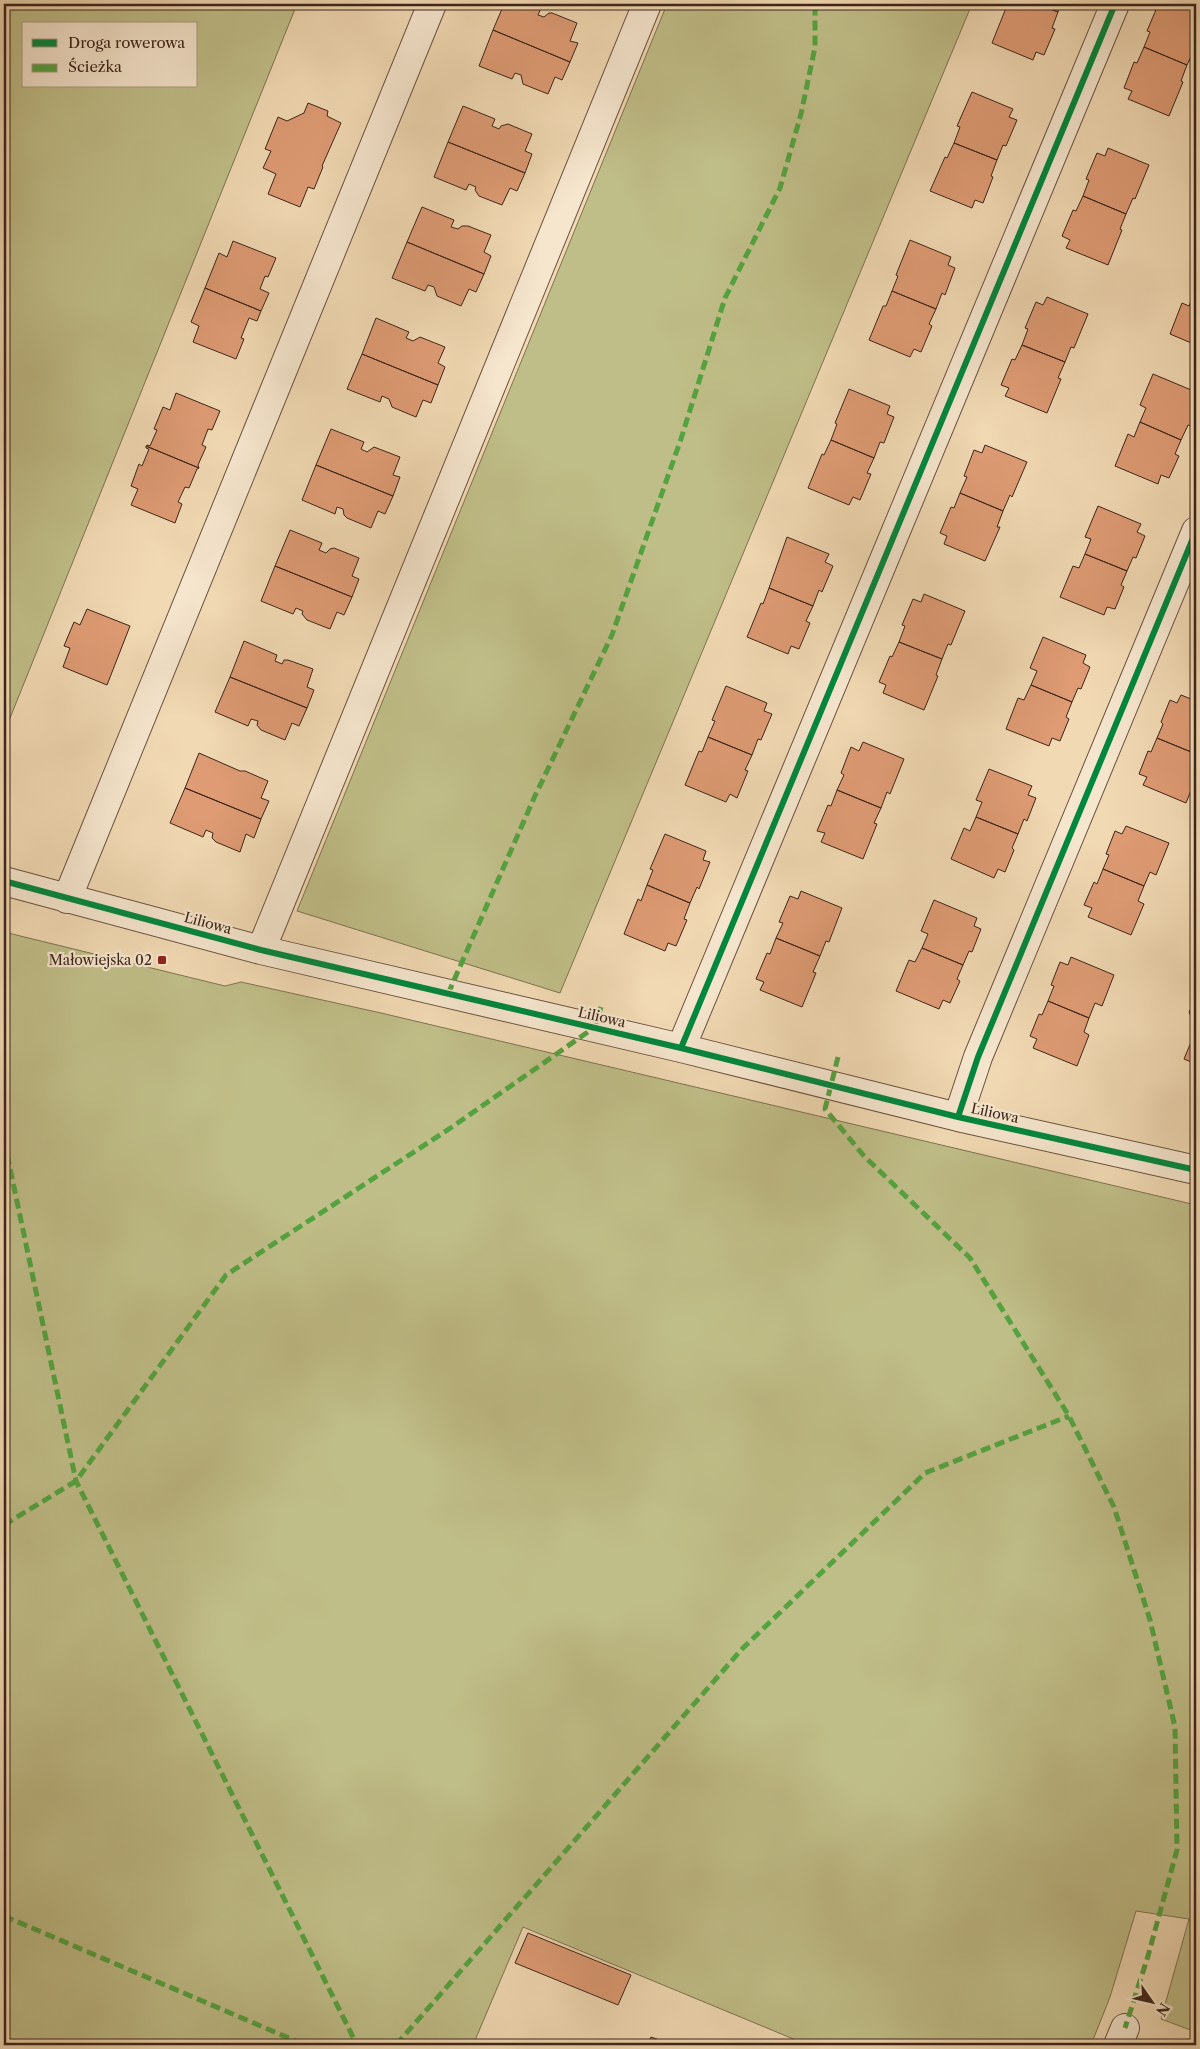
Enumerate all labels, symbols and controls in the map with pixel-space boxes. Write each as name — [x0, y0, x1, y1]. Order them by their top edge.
legend — [22, 22, 198, 88]
text: Droga rowerowa — [68, 33, 185, 52]
text: Ścieżka — [68, 57, 122, 76]
street label: Liliowa — [182, 908, 234, 938]
place label: Małowiejska 02 — [49, 951, 152, 969]
marker: Małowiejska 02 — [156, 954, 168, 966]
street label: Liliowa — [576, 1003, 628, 1031]
street label: Liliowa — [969, 1099, 1021, 1127]
north arrow — [1128, 1976, 1178, 2026]
text: N — [1152, 1999, 1174, 2019]

